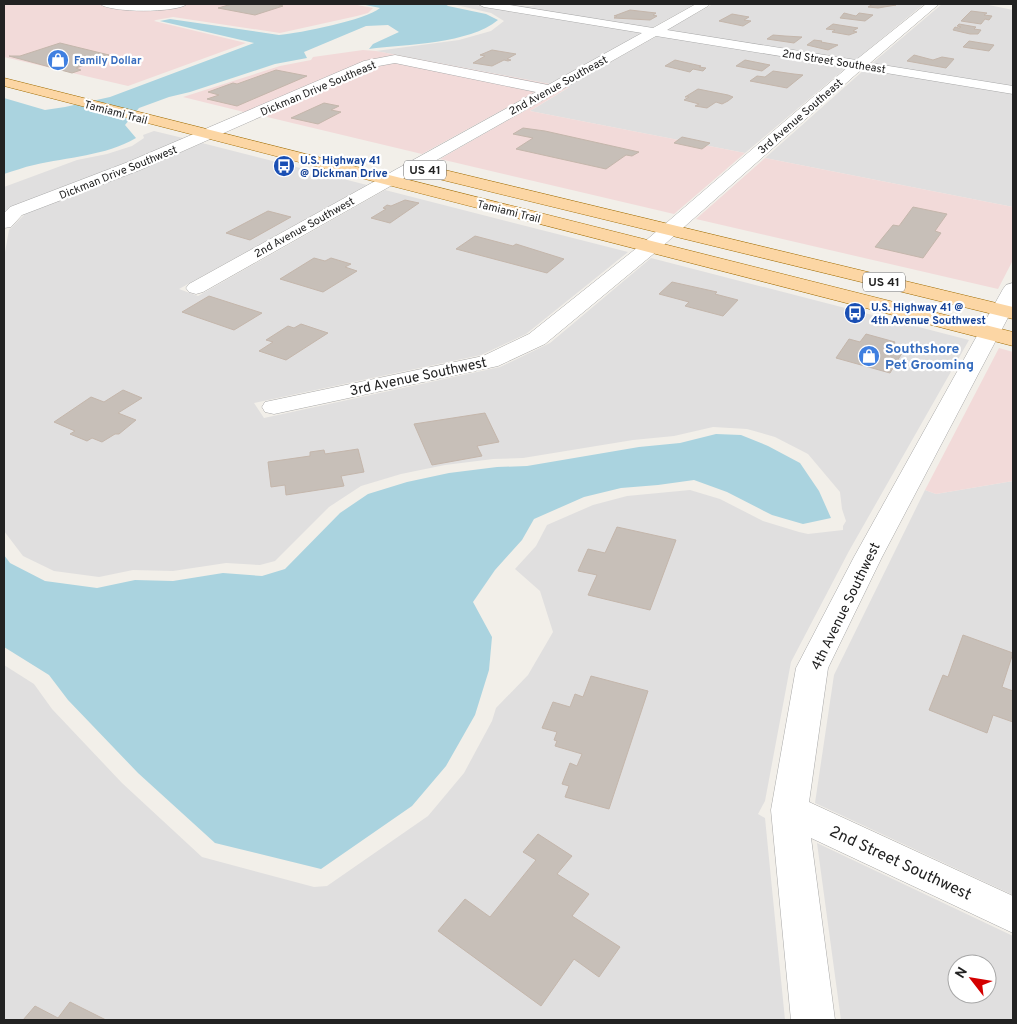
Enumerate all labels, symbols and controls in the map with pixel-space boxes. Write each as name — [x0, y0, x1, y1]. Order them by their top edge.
street label: 2nd Street Southeast — [781, 47, 887, 77]
shop icon: Family Dollar — [46, 48, 70, 72]
street label: 2nd Avenue Southeast — [507, 53, 610, 119]
place label: Family Dollar — [74, 54, 142, 68]
street label: Dickman Drive Southeast — [258, 58, 378, 120]
street label: 3rd Avenue Southeast — [755, 76, 846, 158]
street label: Tamiami Trail — [83, 98, 149, 128]
street label: Dickman Drive Southwest — [57, 143, 179, 203]
bus stop icon: U.S. Highway 41 @ Dickman Drive — [272, 154, 296, 178]
place label: U.S. Highway 41 @ Dickman Drive — [300, 154, 388, 181]
road number: US 41 — [404, 160, 446, 180]
street label: 2nd Avenue Southwest — [252, 195, 357, 261]
street label: Tamiami Trail — [476, 197, 542, 227]
road number: US 41 — [863, 272, 905, 292]
bus stop icon: U.S. Highway 41 @ 4th Avenue Southwest — [843, 301, 867, 325]
place label: U.S. Highway 41 @ 4th Avenue Southwest — [871, 301, 986, 328]
place label: Southshore Pet Grooming — [885, 341, 974, 374]
shop icon: Southshore Pet Grooming — [857, 344, 881, 368]
street label: 3rd Avenue Southwest — [348, 355, 488, 400]
street label: 4th Avenue Southwest — [808, 540, 885, 673]
street label: 2nd Street Southwest — [826, 822, 974, 906]
north arrow — [947, 954, 997, 1004]
text: N — [952, 964, 972, 982]

